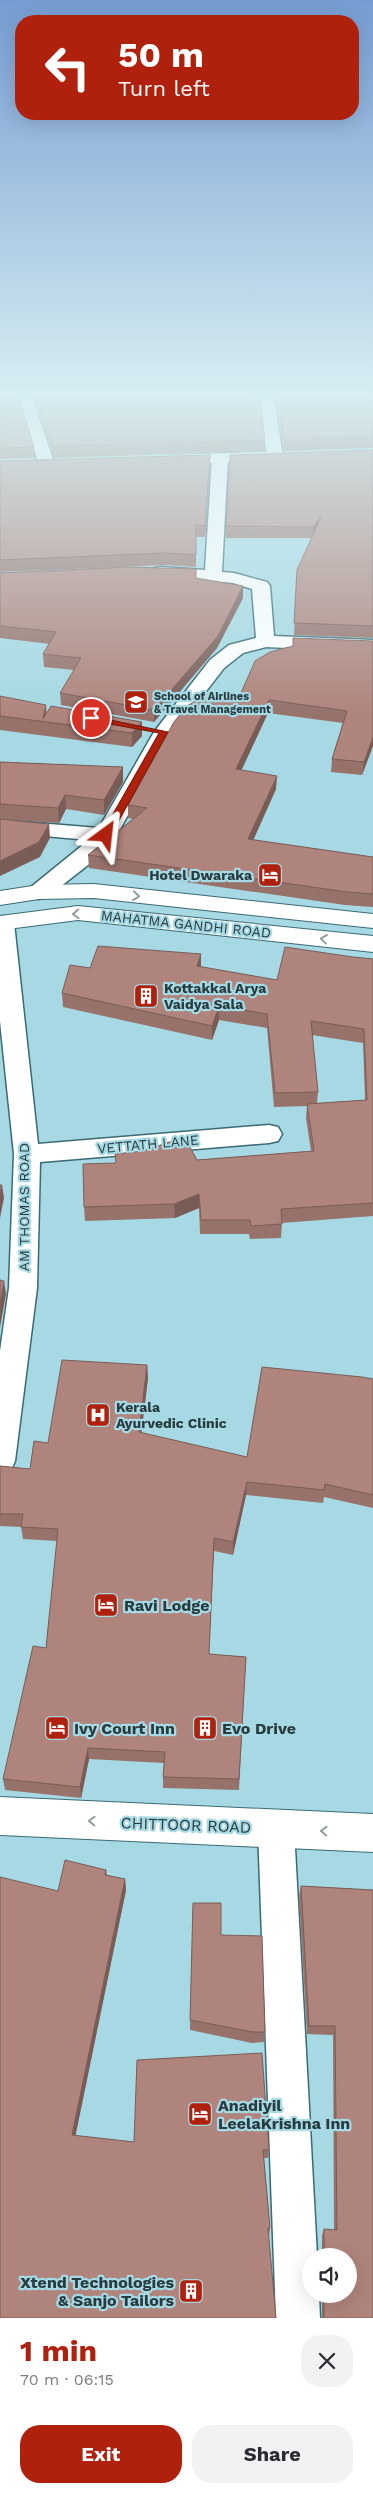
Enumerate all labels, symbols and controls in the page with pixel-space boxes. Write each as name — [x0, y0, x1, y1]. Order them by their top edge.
text: 50 m — [118, 34, 204, 76]
icon: left — [35, 35, 100, 100]
text: Turn left — [118, 76, 210, 101]
school or university icon: School of Airlines & Travel Management — [123, 689, 149, 715]
place label: School of Airlines & Travel Management — [154, 690, 271, 716]
pin — [70, 697, 112, 739]
icon: arrive — [77, 704, 105, 732]
position arrow — [79, 808, 131, 860]
hotel icon: Hotel Dwaraka — [257, 862, 283, 888]
place label: Hotel Dwaraka — [149, 867, 253, 883]
one-way arrow — [132, 890, 140, 901]
street label: MAHATMA GANDHI ROAD — [100, 907, 272, 941]
one-way arrow — [72, 908, 80, 919]
one-way arrow — [320, 934, 328, 945]
place label: Kottakkal Arya Vaidya Sala — [164, 980, 267, 1012]
building icon: Kottakkal Arya Vaidya Sala — [133, 983, 159, 1009]
street label: VETTATH LANE — [97, 1132, 200, 1156]
street label: AM THOMAS ROAD — [16, 1143, 32, 1271]
place label: Kerala Ayurvedic Clinic — [116, 1399, 227, 1431]
hospital icon: Kerala Ayurvedic Clinic — [85, 1402, 111, 1428]
hotel icon: Ravi Lodge — [93, 1592, 119, 1618]
place label: Ravi Lodge — [124, 1596, 210, 1615]
hotel icon: Ivy Court Inn — [44, 1715, 70, 1741]
building icon: Evo Drive — [192, 1715, 218, 1741]
place label: Ivy Court Inn — [74, 1719, 175, 1738]
place label: Evo Drive — [222, 1719, 296, 1738]
street label: CHITTOOR ROAD — [120, 1813, 252, 1837]
one-way arrow — [88, 1816, 96, 1826]
one-way arrow — [320, 1825, 328, 1836]
place label: Anadiyil LeelaKrishna Inn — [218, 2096, 350, 2133]
hotel icon: Anadiyil LeelaKrishna Inn — [187, 2101, 213, 2127]
map controls — [302, 2248, 357, 2303]
button: sound — [302, 2248, 357, 2303]
place label: Xtend Technologies & Sanjo Tailors — [20, 2273, 174, 2310]
building icon: Xtend Technologies & Sanjo Tailors — [178, 2278, 204, 2304]
text: 1 min — [20, 2333, 97, 2368]
button: close — [301, 2335, 353, 2387]
text: 70 m · 06:15 — [20, 2370, 114, 2389]
button: Exit — [20, 2425, 182, 2483]
button: Share — [192, 2425, 353, 2483]

